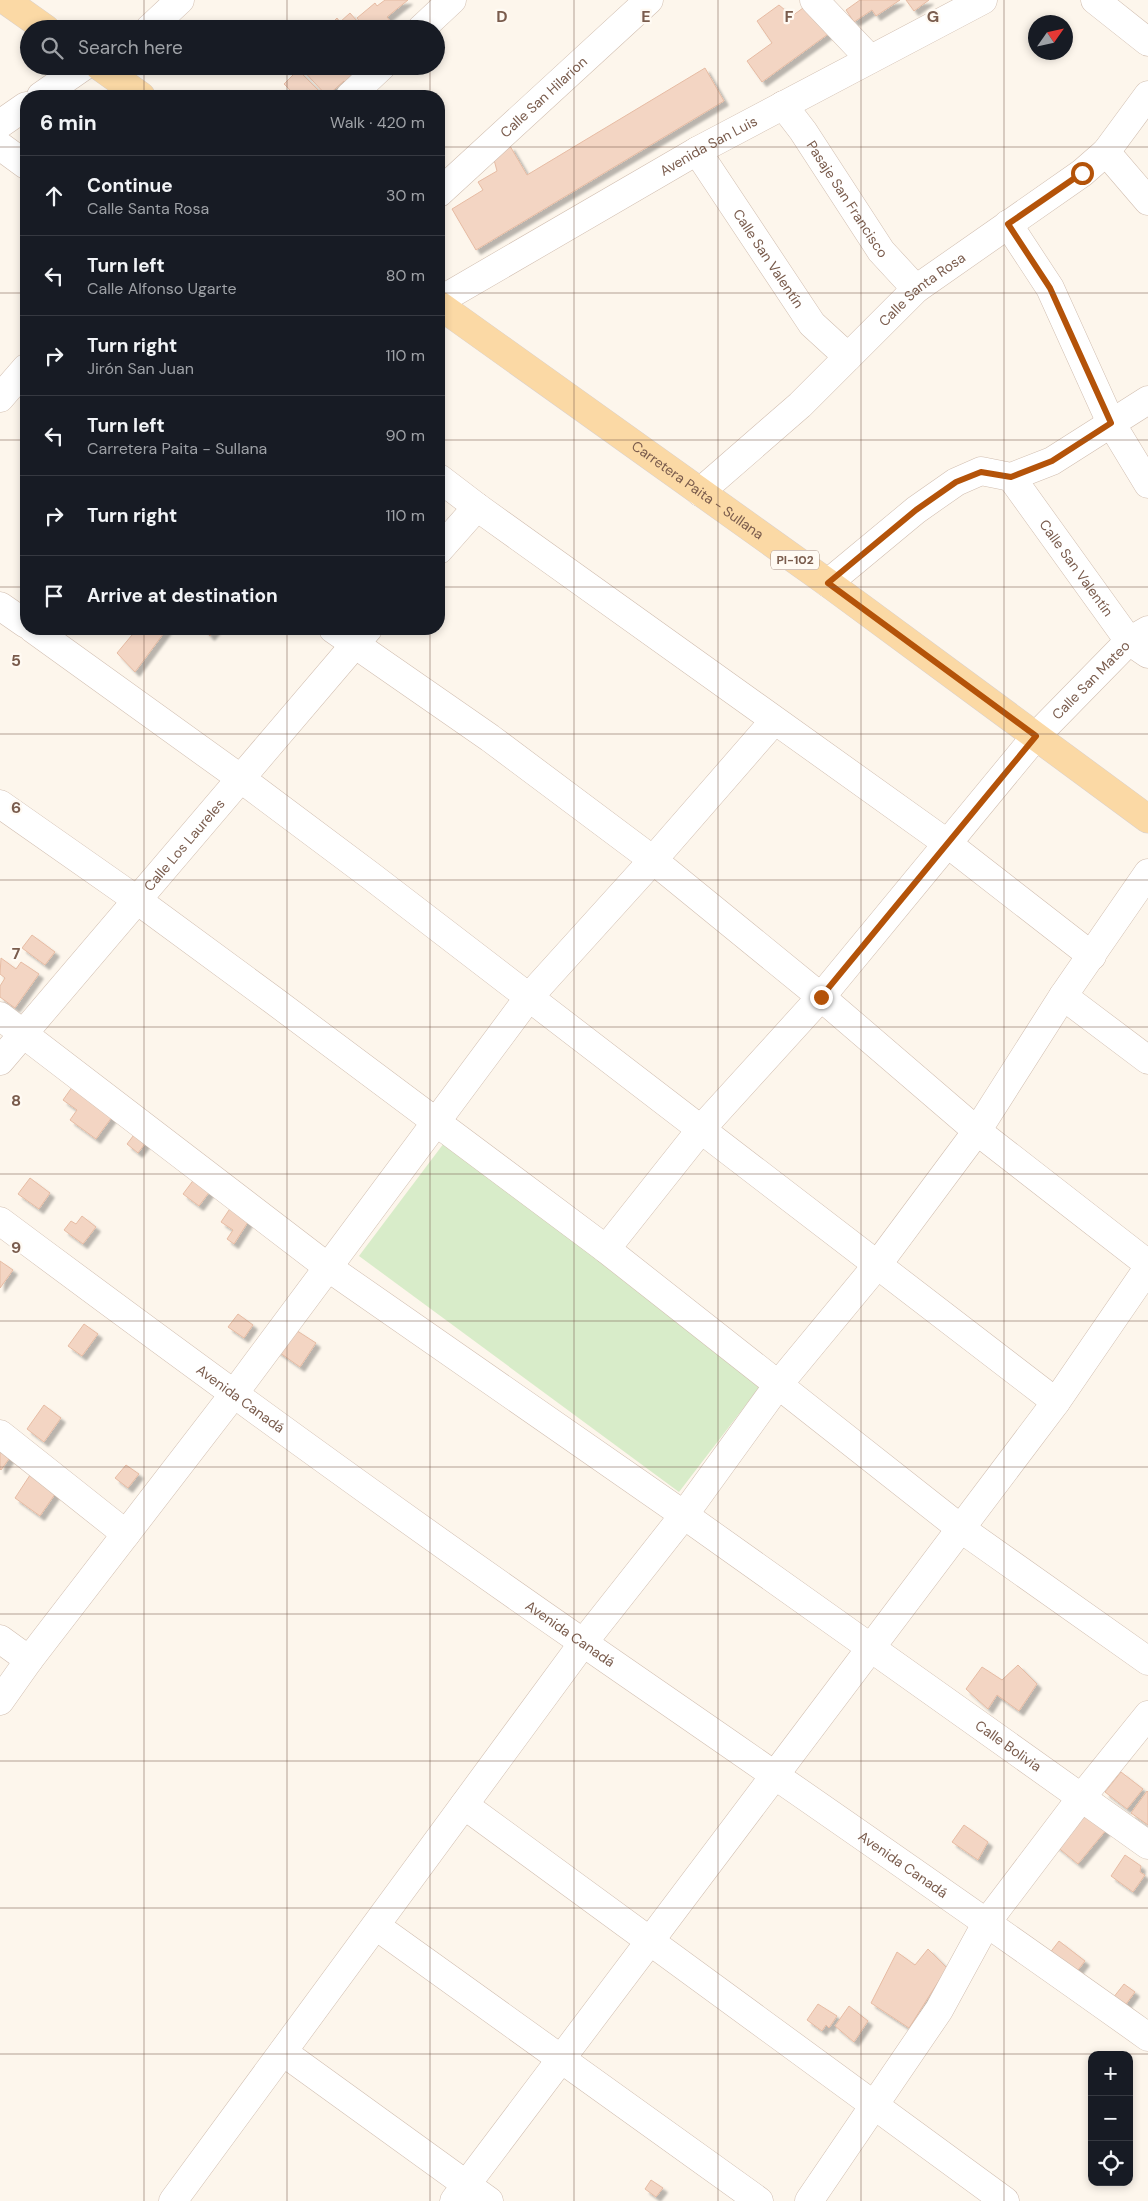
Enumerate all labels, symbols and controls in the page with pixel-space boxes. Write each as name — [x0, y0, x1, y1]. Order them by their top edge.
text: D — [496, 6, 508, 27]
text: E — [641, 6, 651, 27]
text: F — [785, 6, 794, 27]
text: G — [927, 6, 939, 27]
north arrow — [1028, 15, 1073, 60]
search box — [20, 20, 445, 75]
icon: search — [38, 34, 66, 62]
text: Search here — [78, 35, 183, 60]
street label: Calle San Hilarion — [496, 52, 591, 141]
text: 6 min — [40, 109, 97, 137]
text: Walk · 420 m — [330, 112, 425, 133]
street label: Avenida San Luis — [656, 112, 760, 180]
street label: Pasaje San Francisco — [803, 137, 892, 262]
route start — [1071, 162, 1094, 185]
text: Continue — [87, 173, 173, 198]
icon: ahead — [40, 182, 68, 210]
text: 30 m — [386, 185, 425, 206]
text: Calle Santa Rosa — [87, 198, 209, 219]
street label: Calle San Valentín — [729, 205, 808, 311]
street label: Calle Santa Rosa — [875, 248, 969, 330]
text: Turn left — [87, 253, 165, 278]
icon: left — [40, 262, 68, 290]
text: 80 m — [386, 265, 425, 286]
text: Calle Alfonso Ugarte — [87, 278, 237, 299]
text: Turn right — [87, 333, 177, 358]
icon: right — [40, 342, 68, 370]
text: 110 m — [386, 345, 425, 366]
text: Jirón San Juan — [87, 358, 194, 379]
text: Turn left — [87, 413, 165, 438]
icon: left — [40, 422, 68, 450]
text: 90 m — [385, 425, 425, 446]
street label: Carretera Paita - Sullana — [628, 437, 767, 543]
text: Carretera Paita - Sullana — [87, 438, 267, 459]
icon: right — [40, 502, 68, 530]
text: Turn right — [87, 503, 177, 528]
text: 110 m — [386, 505, 425, 526]
street label: Calle San Valentín — [1035, 516, 1117, 620]
road number: PI-102 — [771, 550, 819, 570]
icon: arrive — [40, 582, 68, 610]
text: Arrive at destination — [87, 583, 278, 608]
street label: Calle San Mateo — [1048, 637, 1134, 723]
text: 5 — [11, 650, 21, 671]
street label: Calle Los Laureles — [140, 795, 229, 895]
text: 6 — [11, 797, 21, 818]
text: 7 — [12, 943, 21, 964]
route end — [810, 986, 833, 1009]
text: 8 — [11, 1090, 21, 1111]
text: 9 — [11, 1237, 21, 1258]
street label: Avenida Canadá — [193, 1360, 288, 1437]
street label: Avenida Canadá — [522, 1596, 618, 1671]
street label: Calle Bolivia — [972, 1716, 1045, 1775]
street label: Avenida Canadá — [855, 1827, 951, 1902]
map controls — [1088, 2051, 1133, 2186]
button: + — [1088, 2051, 1133, 2096]
button: − — [1088, 2096, 1133, 2141]
button: locate — [1088, 2141, 1133, 2186]

